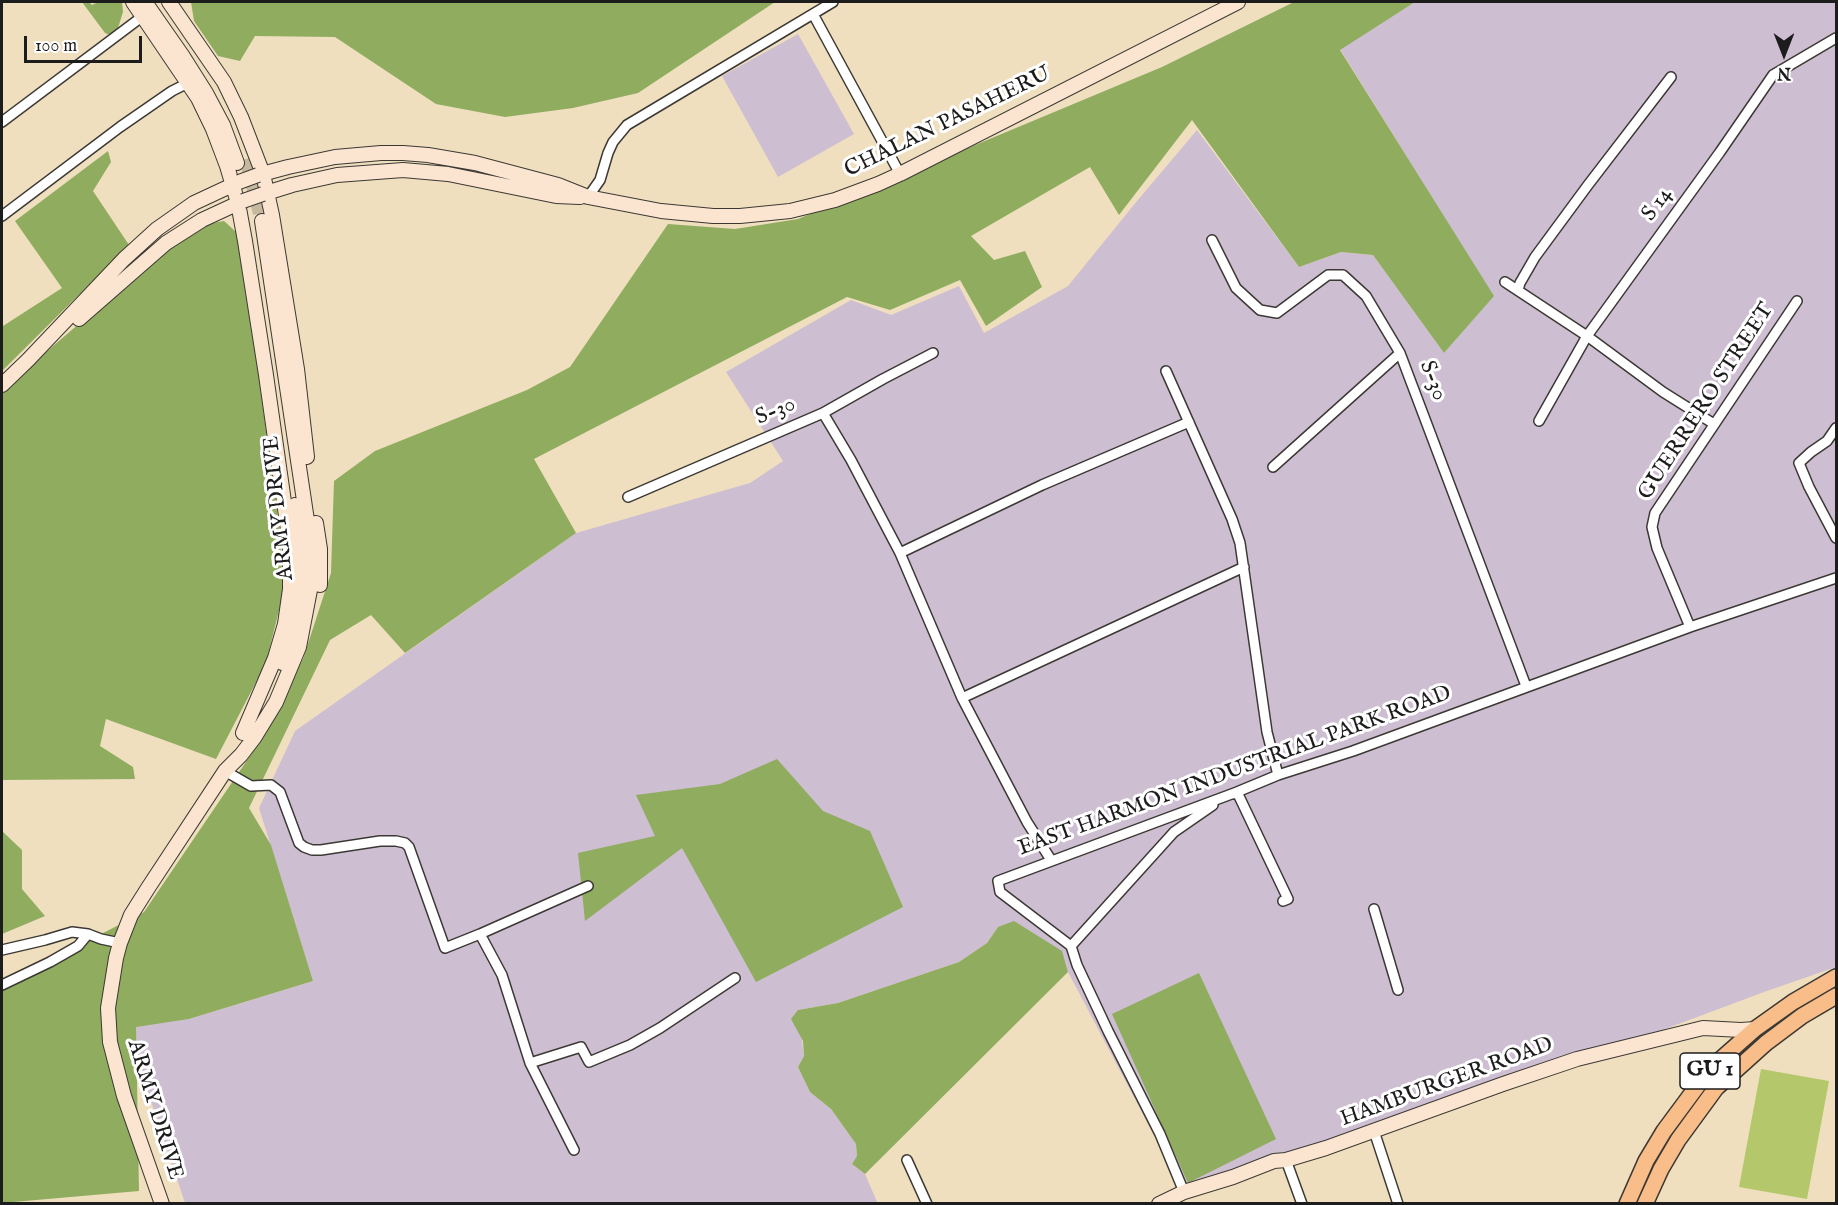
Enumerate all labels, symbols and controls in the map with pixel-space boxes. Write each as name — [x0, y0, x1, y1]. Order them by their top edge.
scale bar — [27, 24, 146, 62]
north arrow — [1754, 24, 1814, 84]
text: 100 m — [35, 35, 77, 58]
street label: CHALAN PASAHERU — [841, 62, 1055, 184]
text: N — [1777, 62, 1791, 82]
street label: S 14 — [1637, 183, 1679, 227]
street label: GUERRERO STREET — [1633, 299, 1781, 505]
street label: S-30 — [1412, 357, 1452, 405]
street label: S-30 — [752, 392, 800, 432]
street label: ARMY DRIVE — [259, 435, 301, 581]
street label: EAST HARMON INDUSTRIAL PARK ROAD — [1015, 681, 1455, 863]
street label: HAMBURGER ROAD — [1337, 1032, 1557, 1134]
street label: ARMY DRIVE — [120, 1037, 188, 1183]
road number: GU 1 — [1680, 1053, 1740, 1089]

